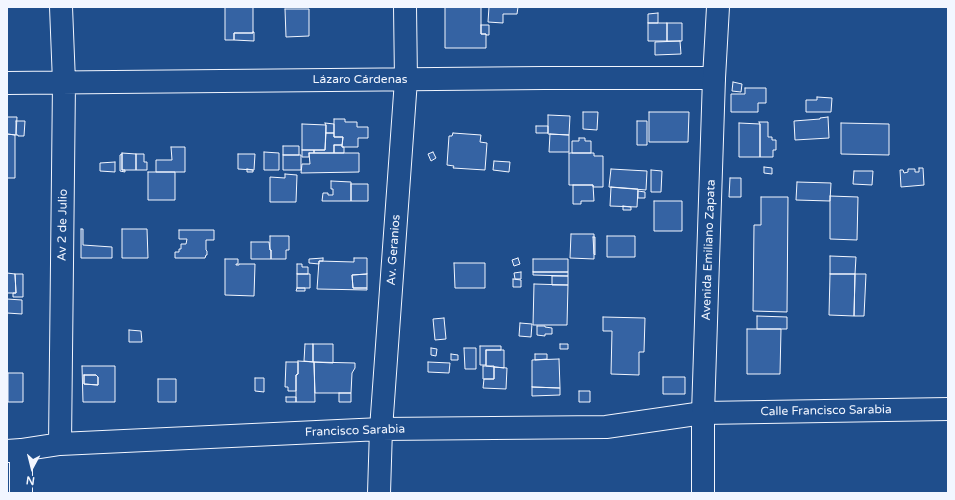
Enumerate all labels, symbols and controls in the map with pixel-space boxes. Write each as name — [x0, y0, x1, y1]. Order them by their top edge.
street label: Lázaro Cárdenas — [313, 73, 407, 87]
street label: Avenida Emiliano Zapata — [699, 179, 719, 321]
street label: Av 2 de Julio — [55, 189, 71, 261]
street label: Av. Geranios — [384, 214, 404, 286]
street label: Calle Francisco Sarabia — [760, 403, 892, 419]
street label: Francisco Sarabia — [305, 422, 405, 440]
north arrow — [12, 448, 52, 488]
text: N — [25, 473, 36, 487]

